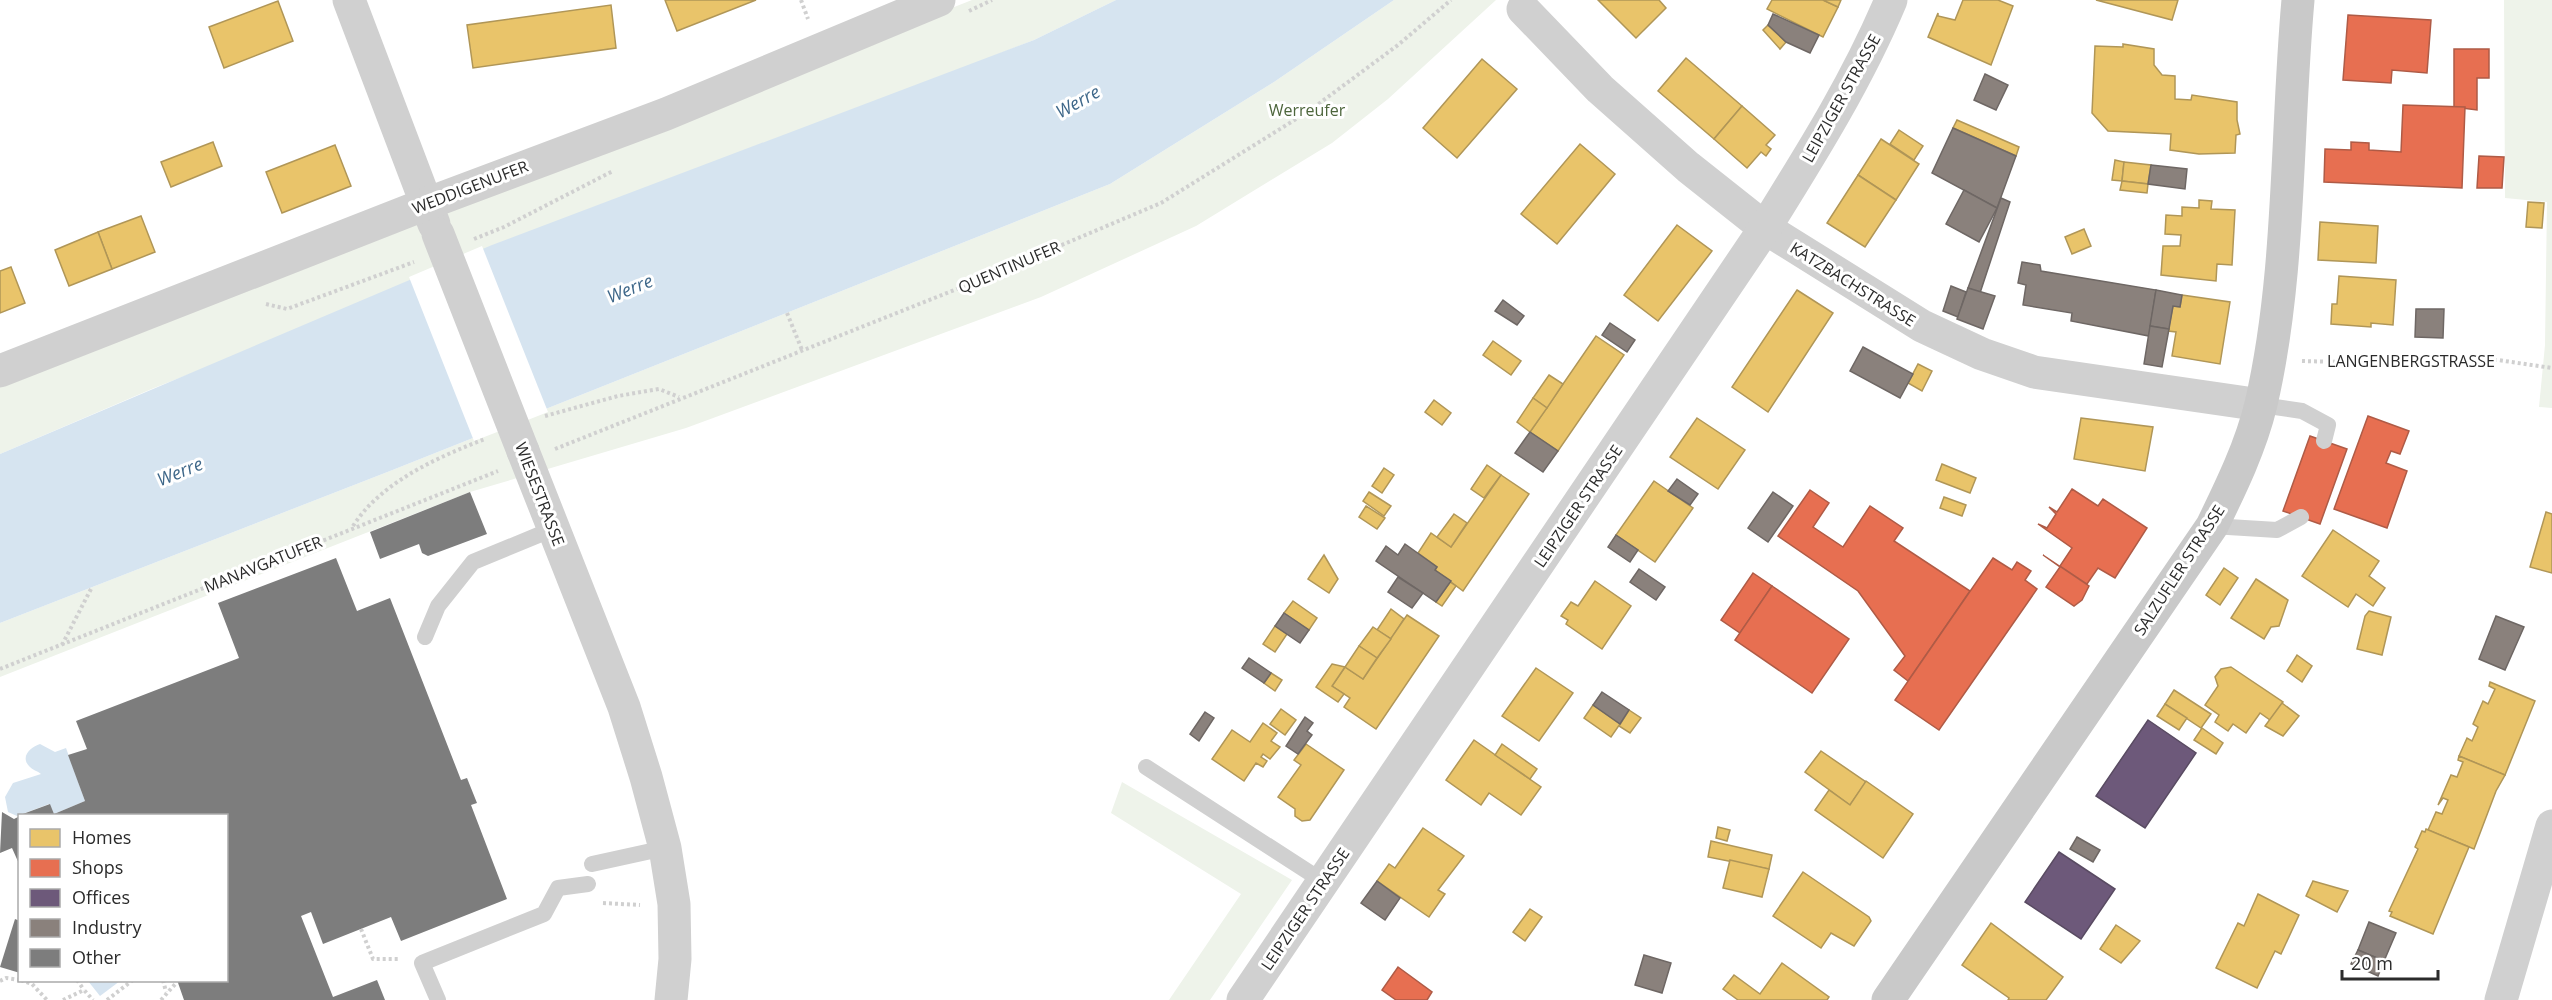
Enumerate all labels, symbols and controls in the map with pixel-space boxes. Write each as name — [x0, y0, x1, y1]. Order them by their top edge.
street label: LEIPZIGER STRASSE — [1797, 30, 1885, 166]
water label: Werre — [1051, 79, 1104, 123]
park label: Werreufer — [1269, 99, 1346, 121]
street label: WEDDIGENUFER — [409, 155, 531, 219]
street label: QUENTINUFER — [955, 236, 1064, 298]
street label: KATZBACHSTRASSE — [1786, 236, 1920, 332]
water label: Werre — [603, 268, 656, 308]
street label: LANGENBERGSTRASSE — [2327, 350, 2495, 372]
street label: WIESESTRASSE — [510, 439, 570, 549]
street label: LEIPZIGER STRASSE — [1529, 440, 1627, 572]
water label: Werre — [153, 451, 206, 491]
street label: SALZUFLER STRASSE — [2128, 500, 2230, 640]
street label: MANAVGATUFER — [201, 530, 325, 598]
legend — [18, 814, 228, 982]
text: Homes — [72, 825, 131, 849]
street label: LEIPZIGER STRASSE — [1256, 843, 1354, 975]
text: Shops — [72, 855, 123, 879]
text: Offices — [72, 885, 130, 909]
text: Industry — [72, 915, 142, 939]
scale bar — [2342, 943, 2438, 981]
text: Other — [72, 945, 122, 969]
text: 20 m — [2351, 951, 2393, 975]

